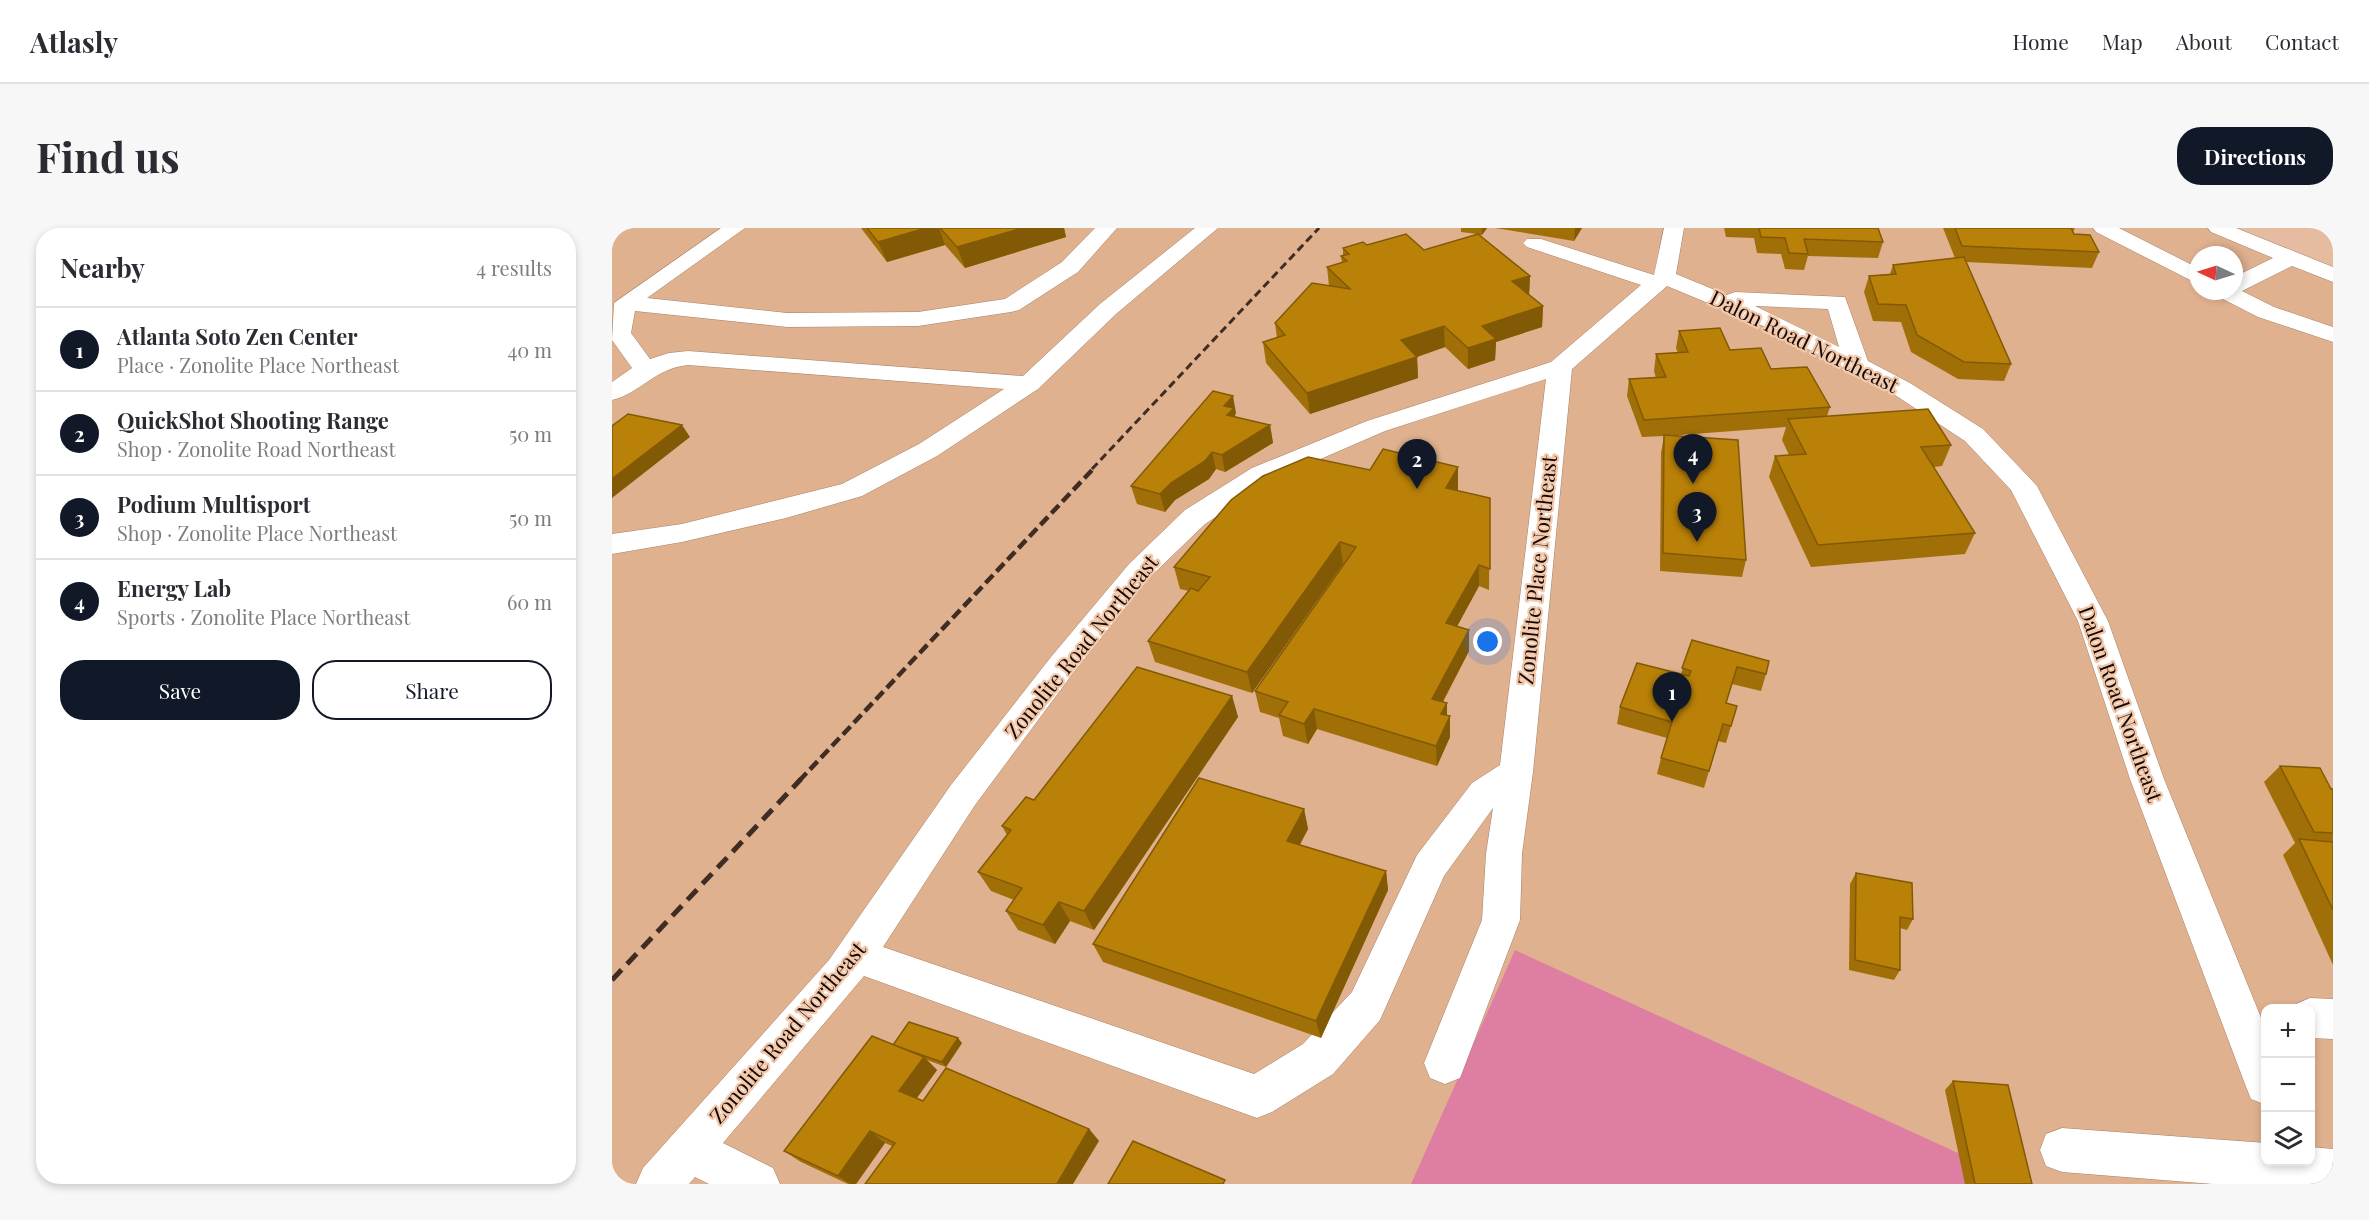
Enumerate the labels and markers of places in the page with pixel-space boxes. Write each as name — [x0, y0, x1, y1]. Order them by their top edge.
pin: 4 — [1674, 434, 1712, 484]
pin: 2 — [1398, 440, 1436, 489]
pin: 3 — [1678, 492, 1716, 542]
pin: 1 — [1652, 672, 1692, 722]

